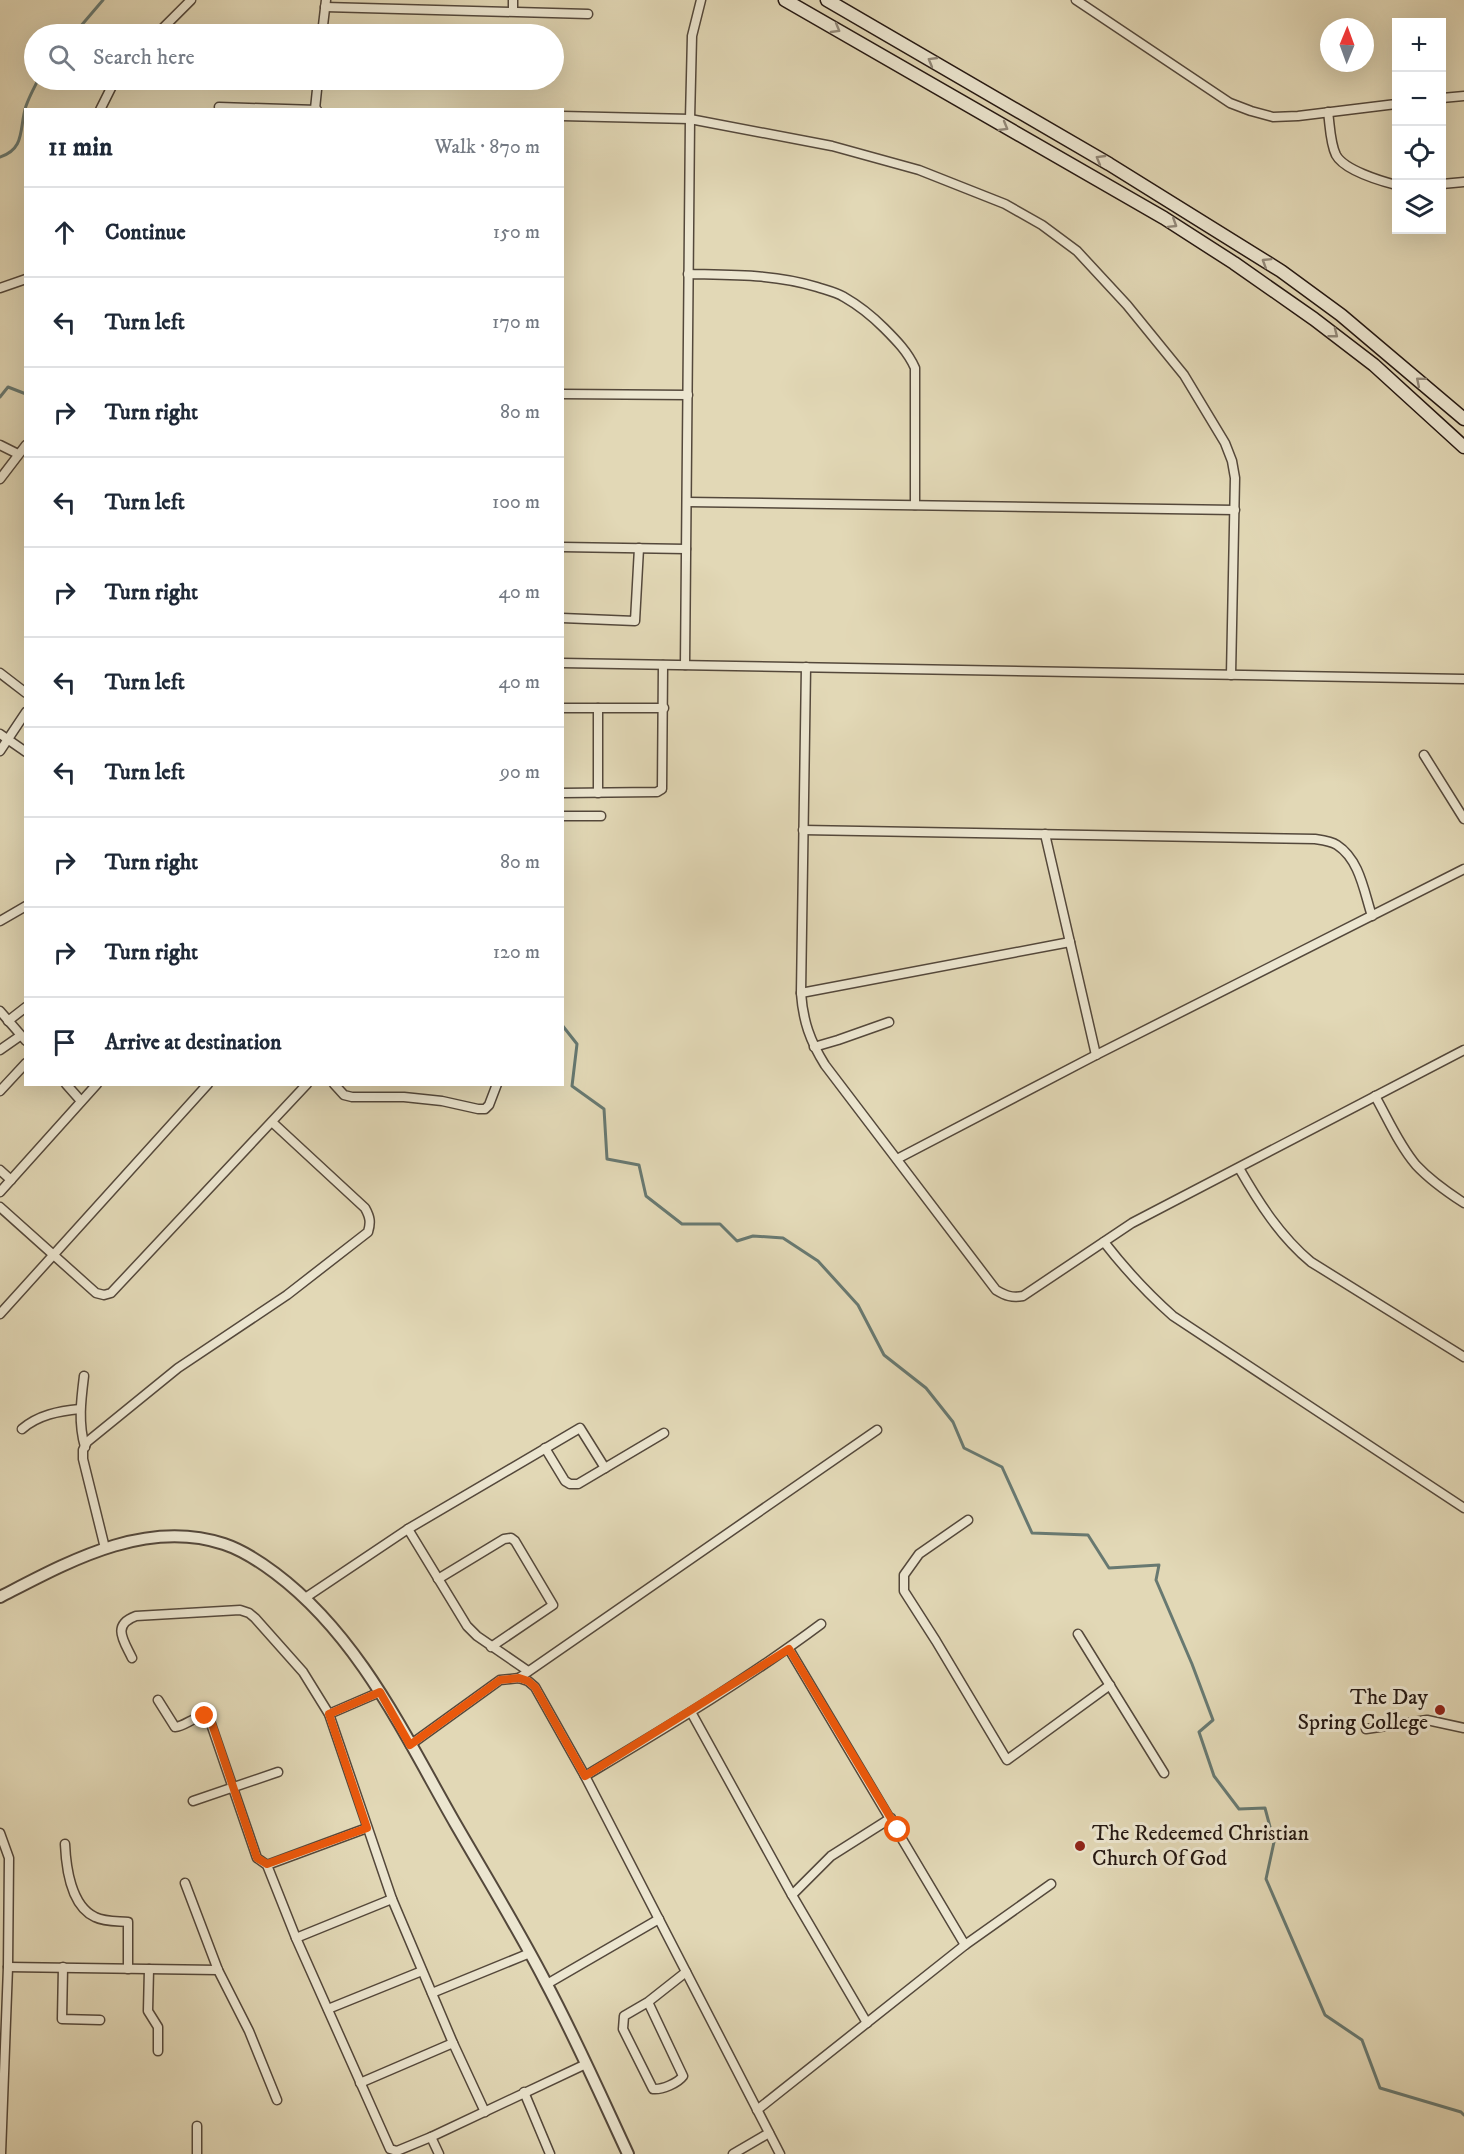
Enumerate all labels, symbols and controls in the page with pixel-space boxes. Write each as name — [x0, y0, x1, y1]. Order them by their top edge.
north arrow — [1320, 18, 1374, 72]
map controls — [1392, 18, 1446, 234]
button: + — [1392, 18, 1446, 72]
one-way arrow — [830, 22, 840, 33]
search box — [24, 24, 564, 90]
icon: search — [45, 41, 78, 74]
text: Search here — [93, 44, 195, 71]
one-way arrow — [927, 57, 938, 68]
button: − — [1392, 72, 1446, 126]
one-way arrow — [998, 120, 1008, 131]
button: locate — [1392, 126, 1446, 180]
text: 11 min — [48, 131, 113, 164]
text: Walk · 870 m — [434, 135, 540, 160]
one-way arrow — [1096, 155, 1106, 166]
button: layers — [1392, 180, 1446, 234]
icon: ahead — [48, 216, 81, 249]
one-way arrow — [1167, 217, 1177, 229]
text: Continue — [105, 219, 186, 246]
text: 150 m — [493, 220, 540, 245]
one-way arrow — [1262, 257, 1272, 269]
icon: left — [48, 306, 81, 339]
text: Turn left — [105, 309, 185, 336]
text: 170 m — [492, 310, 540, 335]
one-way arrow — [1327, 327, 1338, 338]
one-way arrow — [1416, 377, 1427, 388]
icon: right — [48, 396, 81, 429]
text: Turn right — [105, 399, 198, 426]
text: 80 m — [500, 400, 540, 425]
icon: left — [48, 486, 81, 519]
text: Turn left — [105, 489, 185, 516]
text: 100 m — [492, 490, 540, 515]
icon: right — [48, 576, 81, 609]
text: Turn right — [105, 579, 198, 606]
text: 40 m — [498, 580, 540, 605]
icon: left — [48, 666, 81, 699]
text: Turn left — [105, 669, 185, 696]
text: 40 m — [498, 670, 540, 695]
icon: left — [48, 756, 81, 789]
text: Turn left — [105, 759, 185, 786]
text: 90 m — [500, 760, 540, 785]
icon: right — [48, 846, 81, 879]
text: Turn right — [105, 849, 198, 876]
text: 80 m — [500, 850, 540, 875]
icon: right — [48, 936, 81, 969]
text: Turn right — [105, 939, 198, 966]
text: 120 m — [493, 940, 540, 965]
icon: arrive — [48, 1026, 81, 1059]
text: Arrive at destination — [105, 1029, 282, 1056]
place label: The Day Spring College — [1297, 1684, 1429, 1736]
route end — [191, 1702, 217, 1728]
marker: The Day Spring College — [1433, 1703, 1447, 1717]
route start — [884, 1816, 910, 1842]
place label: The Redeemed Christian Church Of God — [1092, 1820, 1309, 1872]
marker: The Redeemed Christian Church Of God — [1073, 1839, 1087, 1853]

